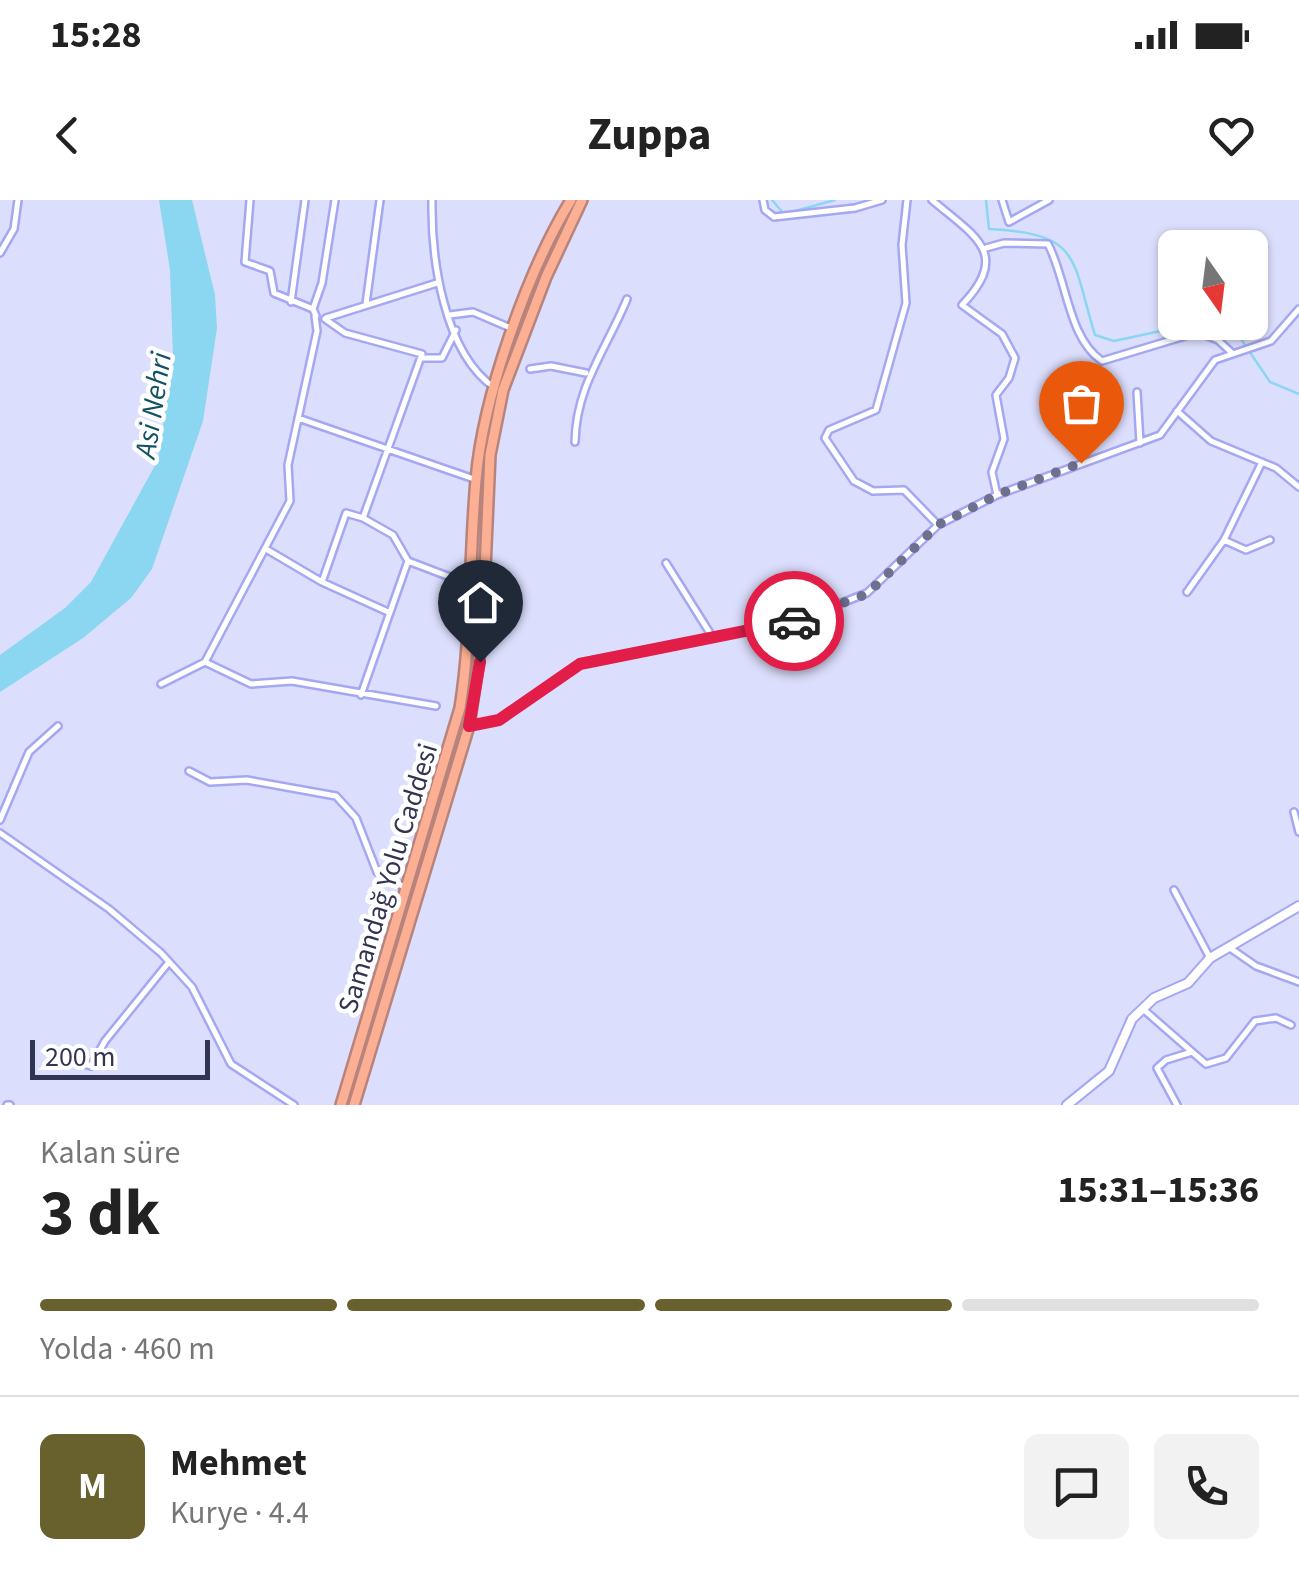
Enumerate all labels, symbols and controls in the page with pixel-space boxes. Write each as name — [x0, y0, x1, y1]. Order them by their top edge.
text: 15:28 — [50, 8, 142, 62]
text: Zuppa — [587, 103, 712, 167]
icon: back — [40, 108, 95, 163]
icon: heart — [1204, 108, 1259, 163]
north arrow — [1158, 230, 1268, 340]
map controls — [1158, 230, 1268, 340]
water label: Asi Nehri — [124, 348, 183, 463]
pin — [1039, 361, 1124, 464]
icon: bag — [1054, 376, 1109, 431]
pin — [438, 560, 523, 663]
courier — [744, 571, 844, 671]
icon: home — [453, 575, 508, 630]
icon: car — [767, 594, 822, 649]
street label: Samandağ Yolu Caddesi — [328, 739, 448, 1018]
scale bar — [30, 1035, 210, 1080]
text: 200 m — [45, 1037, 116, 1077]
text: Kalan süre — [40, 1130, 180, 1176]
text: 15:31–15:36 — [1057, 1163, 1259, 1217]
text: 3 dk — [40, 1167, 160, 1260]
text: Yolda · 460 m — [40, 1326, 215, 1372]
button: chat — [1024, 1434, 1129, 1539]
button: phone — [1154, 1434, 1259, 1539]
text: Mehmet — [170, 1436, 307, 1490]
text: M — [78, 1459, 107, 1513]
text: Kurye · 4.4 — [170, 1490, 309, 1536]

